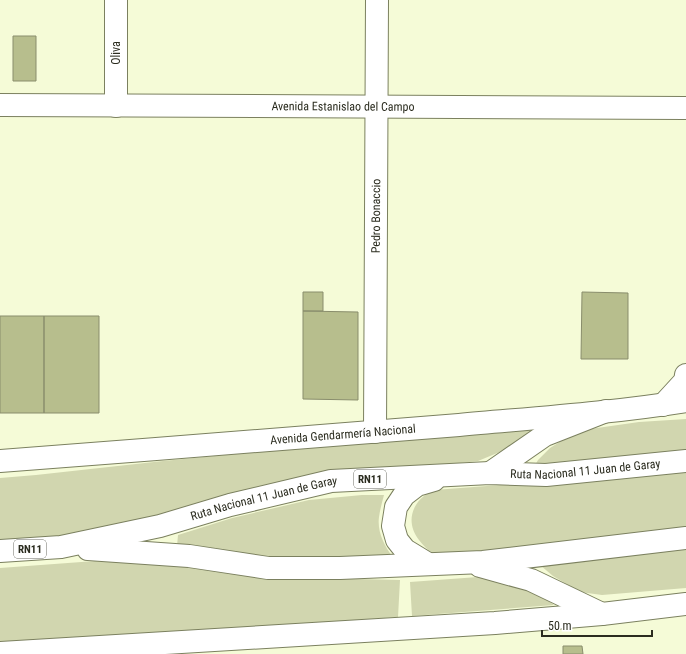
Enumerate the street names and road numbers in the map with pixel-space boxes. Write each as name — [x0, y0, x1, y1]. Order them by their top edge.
street label: Oliva — [109, 41, 123, 65]
street label: Avenida Estanislao del Campo — [271, 99, 415, 114]
street label: Pedro Bonaccio — [369, 179, 383, 253]
street label: Avenida Gendarmería Nacional — [270, 422, 416, 447]
street label: Ruta Nacional 11 Juan de Garay — [510, 457, 661, 482]
road number: RN11 — [354, 470, 386, 488]
street label: Ruta Nacional 11 Juan de Garay — [189, 474, 337, 523]
road number: RN11 — [14, 540, 46, 558]

